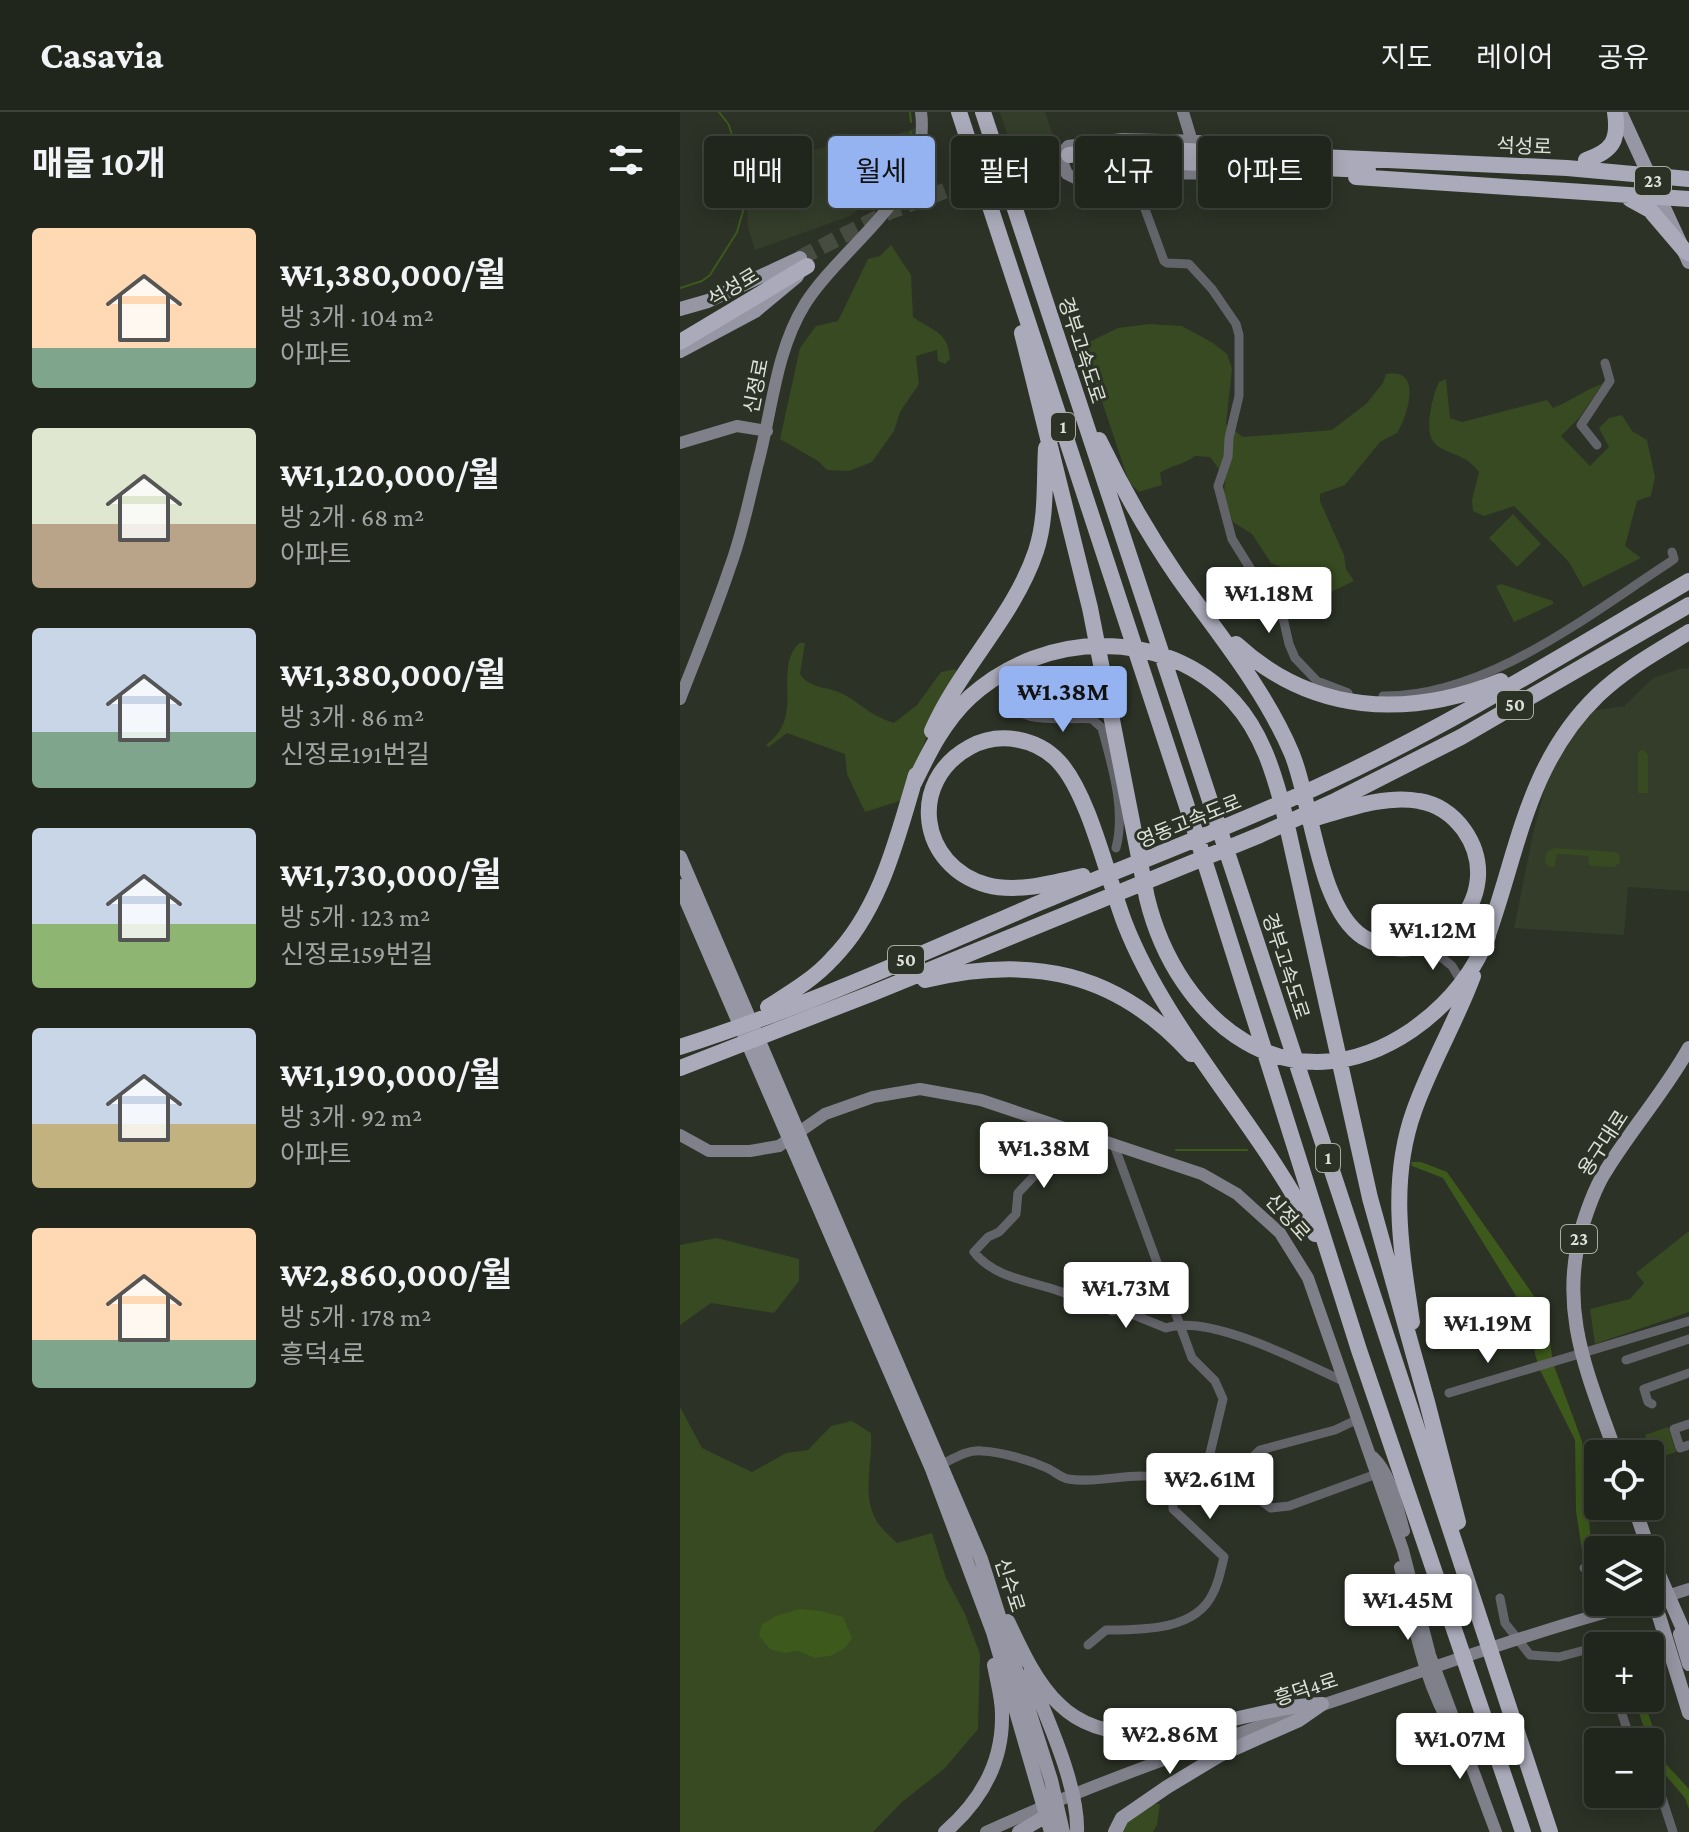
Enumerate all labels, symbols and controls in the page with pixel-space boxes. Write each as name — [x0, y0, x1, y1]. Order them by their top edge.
text: Casavia — [40, 34, 164, 76]
text: 지도 — [1381, 42, 1432, 73]
text: 레이어 — [1476, 42, 1553, 73]
text: 공유 — [1597, 42, 1649, 73]
street label: 석성로 — [1496, 134, 1552, 158]
chip: 매매 — [704, 136, 812, 208]
chip: 월세 — [828, 136, 935, 208]
chip: 필터 — [951, 136, 1059, 208]
chip: 신규 — [1075, 136, 1182, 208]
chip: 아파트 — [1198, 136, 1331, 208]
icon: filters — [604, 138, 648, 182]
text: 매물 10개 — [32, 145, 166, 182]
road number: 23 — [1635, 167, 1671, 195]
text: ₩1,380,000/월 — [280, 256, 506, 293]
icon: home — [96, 260, 192, 356]
street label: 석성로 — [704, 263, 762, 311]
street label: 경부고속도로 — [1054, 294, 1110, 406]
text: 방 3개 · 104 m² — [280, 303, 434, 332]
text: 아파트 — [280, 340, 352, 369]
street label: 신정로 — [740, 357, 772, 415]
road number: 1 — [1051, 413, 1075, 441]
text: ₩1,120,000/월 — [280, 456, 499, 493]
icon: home — [96, 460, 192, 556]
text: 방 2개 · 68 m² — [280, 503, 424, 532]
text: 아파트 — [280, 540, 352, 569]
pin: ₩1.18M — [1204, 567, 1334, 635]
text: ₩1.18M — [1224, 578, 1314, 607]
text: ₩1,380,000/월 — [280, 656, 506, 693]
icon: home — [96, 660, 192, 756]
pin: ₩1.38M — [998, 666, 1128, 734]
text: ₩1.38M — [1017, 677, 1109, 706]
road number: 50 — [1497, 691, 1533, 719]
text: 방 3개 · 86 m² — [280, 703, 424, 732]
text: 신정로191번길 — [280, 740, 430, 769]
street label: 영동고속도로 — [1134, 790, 1244, 852]
text: ₩1,730,000/월 — [280, 856, 501, 893]
icon: home — [96, 860, 192, 956]
text: 방 5개 · 123 m² — [280, 903, 430, 932]
pin: ₩1.12M — [1368, 904, 1498, 972]
street label: 경부고속도로 — [1258, 910, 1314, 1022]
text: ₩1.12M — [1389, 915, 1477, 944]
text: 신정로159번길 — [280, 940, 433, 969]
road number: 50 — [888, 946, 924, 974]
text: ₩1,190,000/월 — [280, 1056, 501, 1093]
icon: home — [96, 1060, 192, 1156]
text: 방 3개 · 92 m² — [280, 1103, 422, 1132]
street label: 용구대로 — [1574, 1106, 1632, 1180]
pin: ₩1.38M — [979, 1122, 1109, 1190]
text: ₩1.38M — [998, 1133, 1090, 1162]
text: 아파트 — [280, 1140, 352, 1169]
road number: 1 — [1316, 1144, 1340, 1172]
street label: 신정로 — [1261, 1189, 1315, 1245]
road number: 23 — [1561, 1225, 1597, 1253]
text: ₩2,860,000/월 — [280, 1256, 512, 1293]
icon: home — [96, 1260, 192, 1356]
pin: ₩1.73M — [1061, 1262, 1191, 1330]
text: ₩1.73M — [1082, 1273, 1170, 1302]
pin: ₩1.19M — [1423, 1297, 1553, 1365]
text: 방 5개 · 178 m² — [280, 1303, 431, 1332]
text: ₩1.19M — [1444, 1308, 1532, 1337]
text: 흥덕4로 — [280, 1340, 365, 1369]
map controls — [1584, 1440, 1664, 1808]
button: locate — [1584, 1440, 1664, 1520]
pin: ₩2.61M — [1145, 1453, 1275, 1521]
text: ₩2.61M — [1164, 1464, 1256, 1493]
button: layers — [1584, 1536, 1664, 1616]
street label: 신수로 — [991, 1555, 1029, 1615]
pin: ₩1.45M — [1343, 1574, 1473, 1642]
text: ₩1.45M — [1363, 1585, 1453, 1614]
button: + — [1584, 1632, 1664, 1712]
street label: 흥덕4로 — [1271, 1668, 1341, 1710]
pin: ₩2.86M — [1105, 1708, 1235, 1776]
pin: ₩1.07M — [1395, 1713, 1525, 1781]
text: ₩2.86M — [1122, 1719, 1219, 1748]
text: ₩1.07M — [1414, 1724, 1506, 1753]
button: − — [1584, 1728, 1664, 1808]

